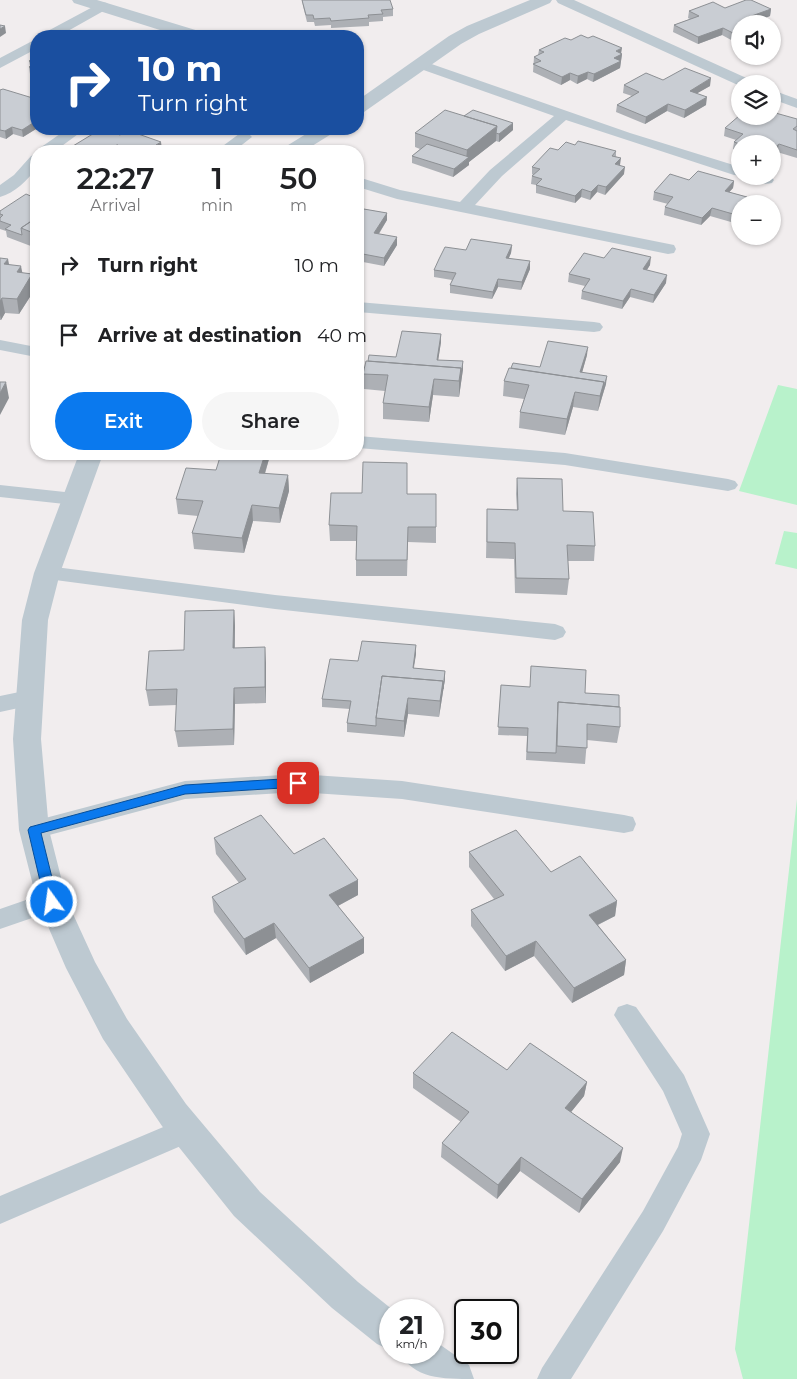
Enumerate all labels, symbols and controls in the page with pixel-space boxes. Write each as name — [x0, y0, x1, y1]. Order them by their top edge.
map controls — [731, 15, 781, 245]
button: sound — [731, 15, 781, 65]
text: 10 m — [138, 47, 222, 90]
icon: right — [55, 50, 120, 115]
button: layers — [731, 75, 781, 125]
text: Turn right — [138, 90, 248, 117]
button: + — [731, 135, 781, 185]
text: 22:27 — [77, 160, 155, 197]
text: 1 — [211, 160, 223, 197]
text: 50 — [280, 160, 317, 197]
button: − — [731, 195, 781, 245]
text: Arrival — [90, 196, 141, 215]
text: min — [201, 196, 233, 215]
text: m — [290, 196, 307, 215]
icon: right — [55, 251, 83, 279]
text: Turn right — [98, 254, 198, 277]
text: 10 m — [294, 254, 339, 277]
icon: arrive — [55, 321, 83, 349]
text: Arrive at destination — [98, 324, 302, 347]
text: 40 m — [317, 324, 367, 347]
button: Exit — [55, 392, 192, 450]
button: Share — [202, 392, 339, 450]
pin — [277, 762, 319, 804]
icon: arrive — [284, 769, 312, 797]
position arrow — [25, 875, 77, 927]
speed limit sign: 30 — [454, 1299, 519, 1364]
text: 21 — [399, 1310, 424, 1340]
text: km/h — [395, 1336, 428, 1351]

